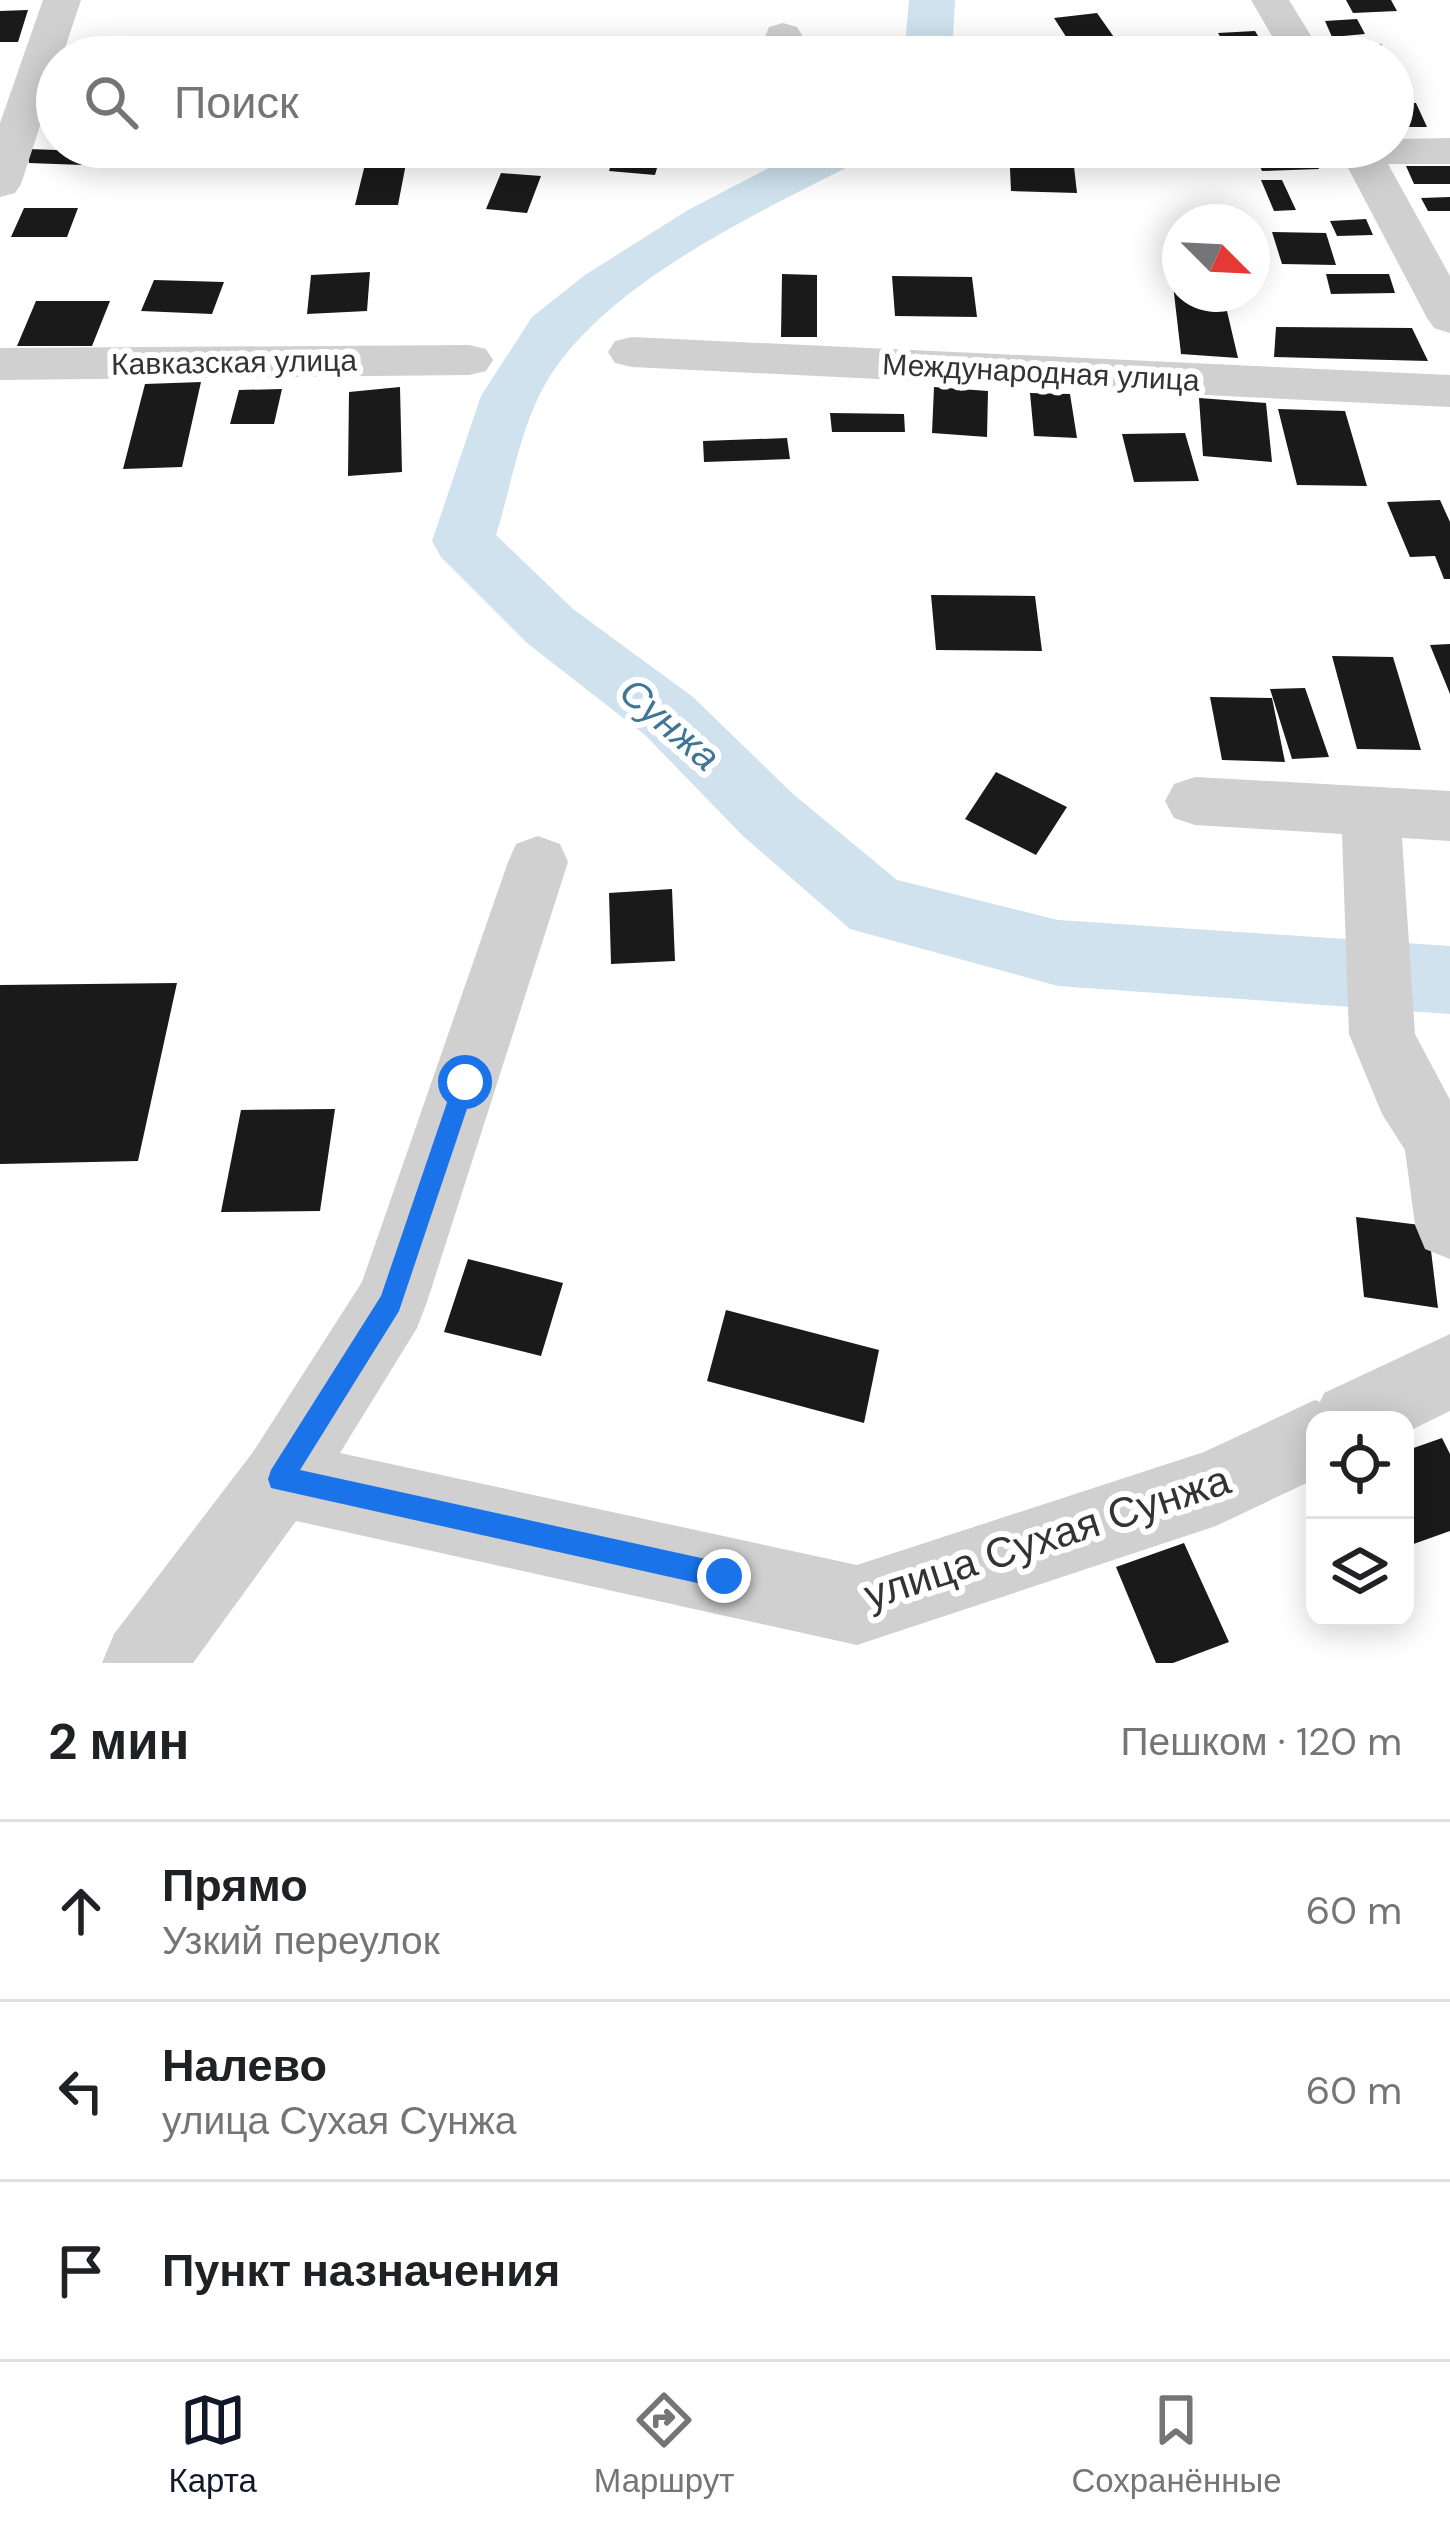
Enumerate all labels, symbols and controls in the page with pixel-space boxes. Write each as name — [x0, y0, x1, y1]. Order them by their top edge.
search box — [36, 36, 1414, 168]
icon: search — [78, 69, 144, 135]
text: Поиск — [174, 73, 299, 132]
north arrow — [1162, 204, 1270, 312]
street label: Кавказская улица — [111, 340, 358, 384]
street label: Международная улица — [881, 344, 1201, 400]
water label: Сунжа — [609, 666, 731, 782]
route start — [438, 1055, 492, 1109]
map controls — [1306, 1411, 1414, 1627]
button: locate — [1306, 1411, 1414, 1519]
street label: улица Сухая Сунжа — [857, 1452, 1238, 1622]
button: layers — [1306, 1519, 1414, 1627]
route end — [697, 1549, 751, 1603]
text: 2 мин — [48, 1708, 189, 1775]
text: Пешком · 120 m — [1120, 1716, 1402, 1767]
text: Прямо — [162, 1856, 308, 1915]
icon: ahead — [48, 1878, 114, 1944]
text: 60 m — [1306, 1885, 1402, 1936]
text: Узкий переулок — [162, 1915, 440, 1966]
text: Налево — [162, 2036, 327, 2095]
icon: left — [48, 2058, 114, 2124]
text: 60 m — [1306, 2065, 1402, 2116]
text: улица Сухая Сунжа — [162, 2095, 516, 2146]
icon: arrive — [48, 2238, 114, 2304]
text: Пункт назначения — [162, 2241, 560, 2300]
tab: Карта — [168, 2387, 257, 2502]
tab: Маршрут — [594, 2387, 734, 2502]
tab: Сохранённые — [1071, 2387, 1282, 2502]

